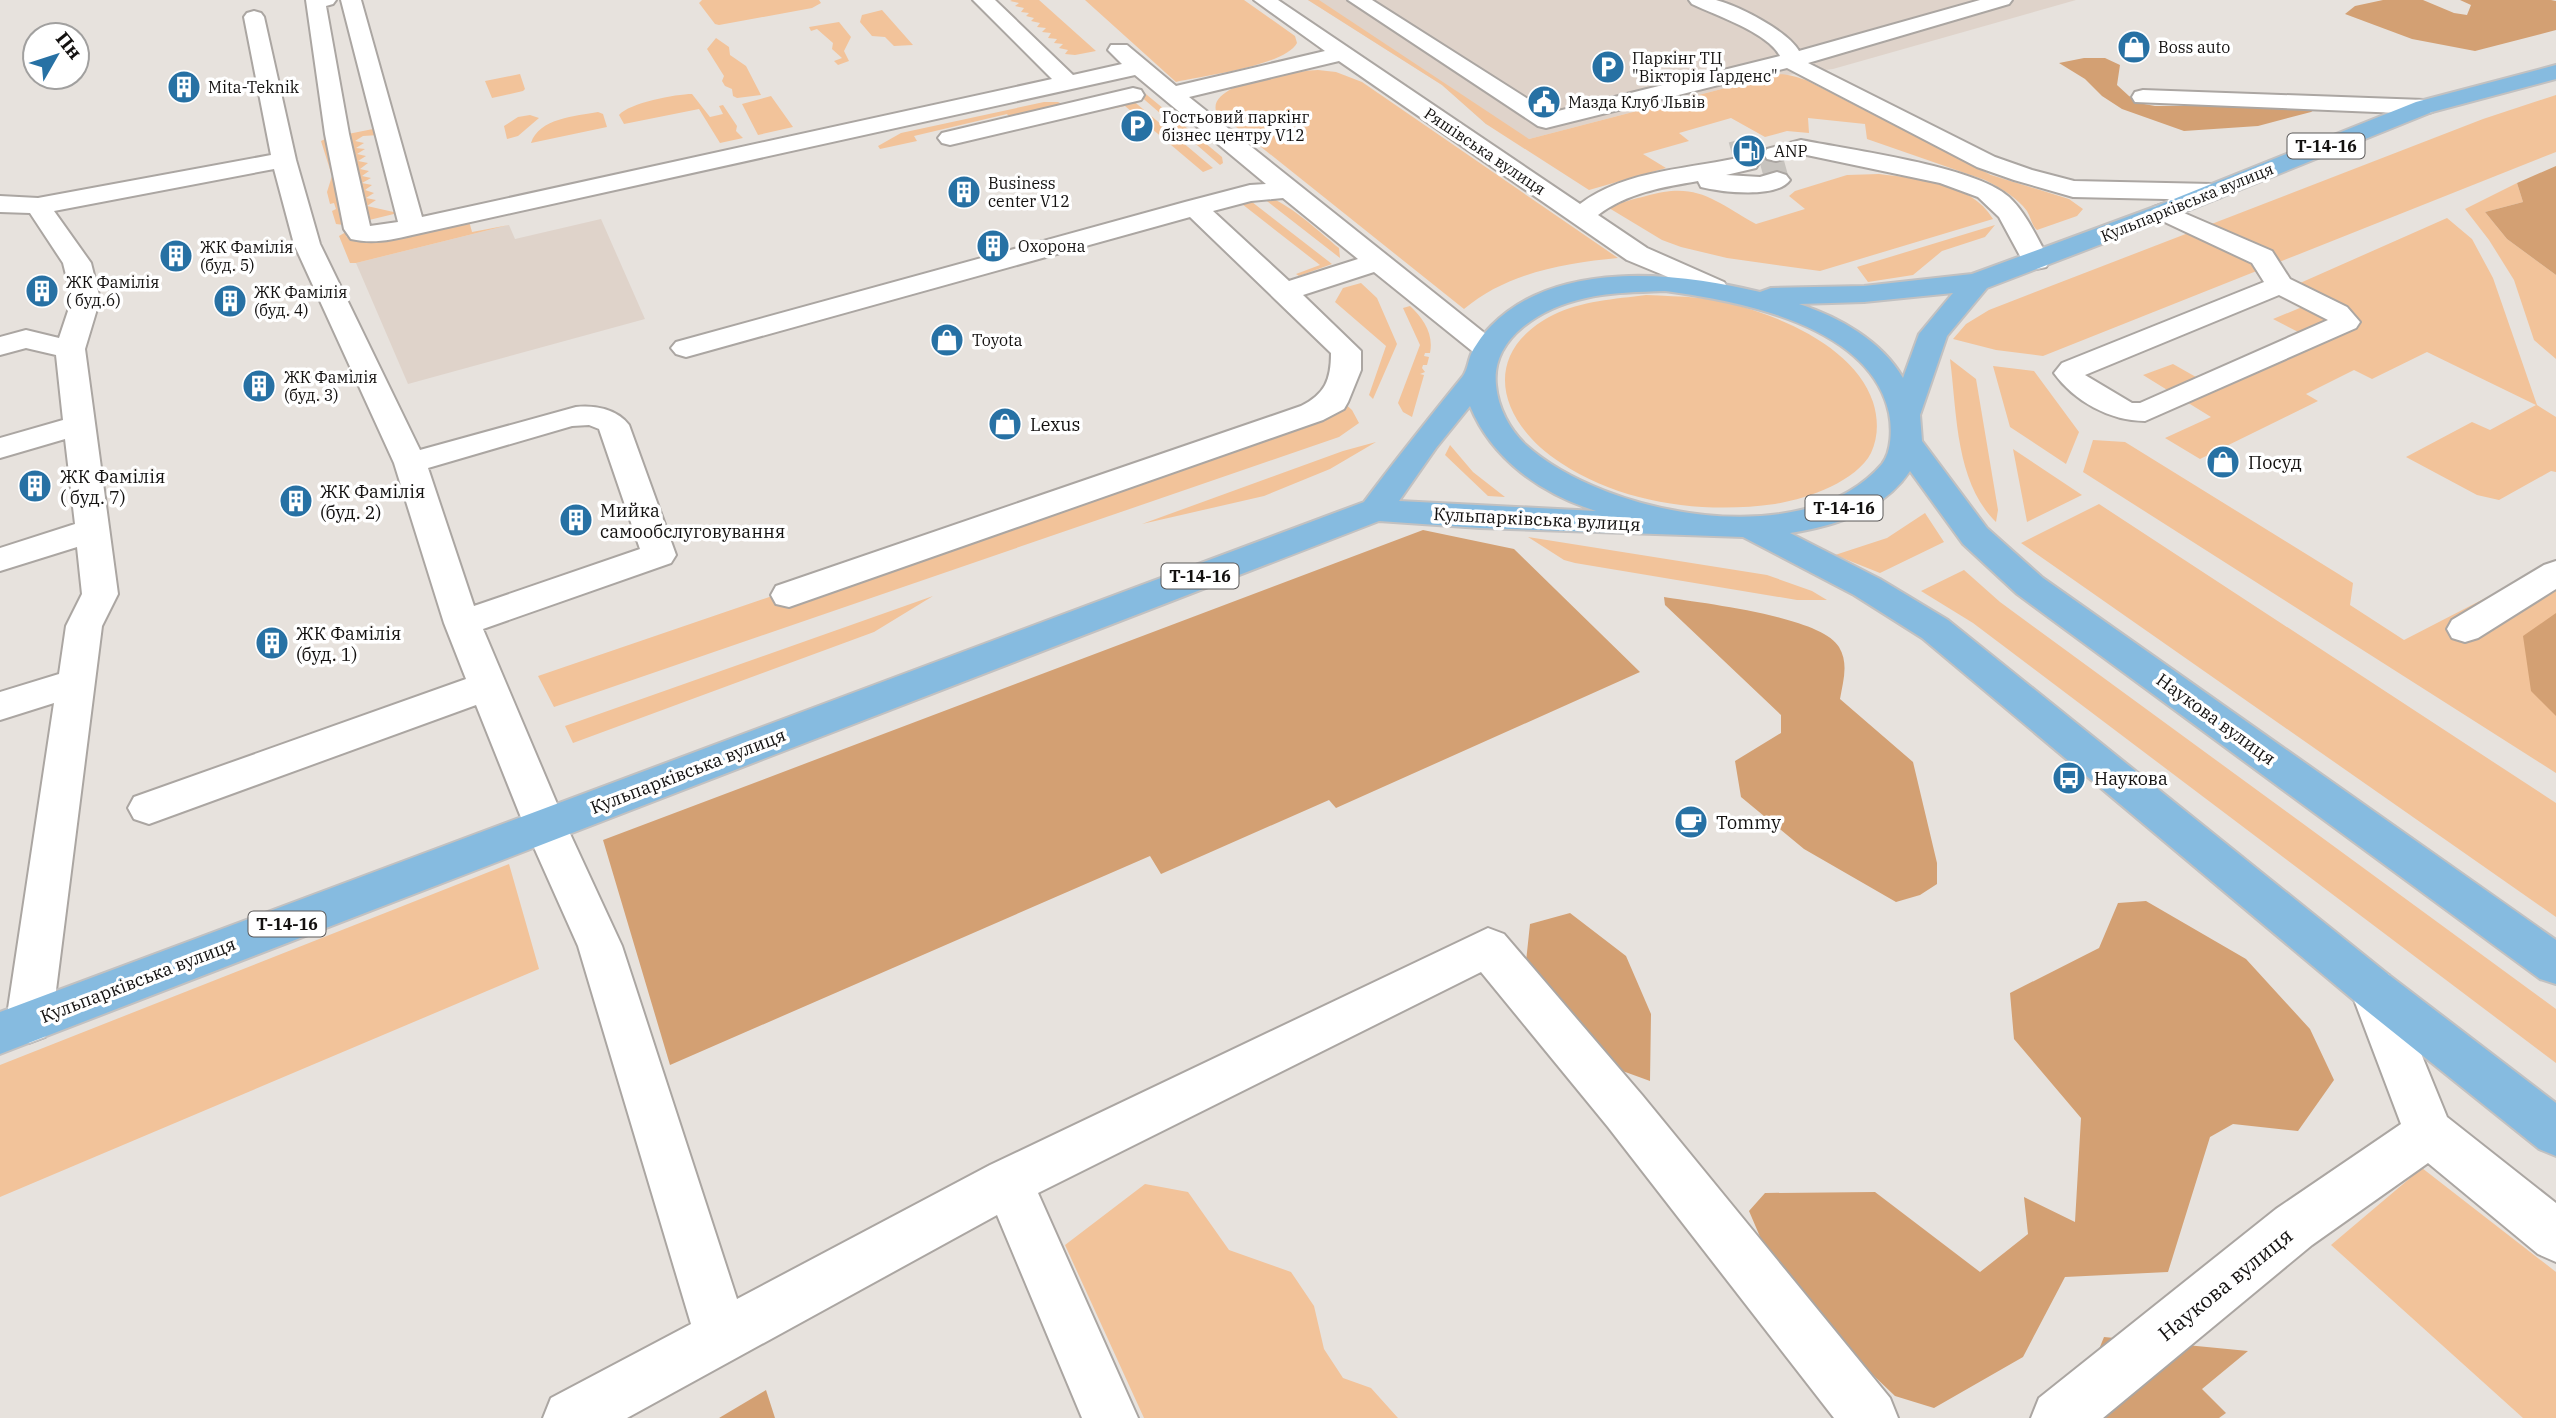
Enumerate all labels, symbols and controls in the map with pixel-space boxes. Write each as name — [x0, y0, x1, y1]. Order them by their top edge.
north arrow — [21, 21, 91, 91]
text: Пн — [51, 27, 88, 64]
shop icon: Boss auto — [2115, 28, 2153, 66]
place label: Boss auto — [2158, 37, 2230, 57]
parking icon: Паркінг ТЦ "Вікторія Ґарденс" — [1589, 48, 1627, 86]
place label: Паркінг ТЦ "Вікторія Ґарденс" — [1632, 48, 1778, 86]
building icon: Mita-Teknik — [165, 68, 203, 106]
place label: Mita-Teknik — [208, 77, 300, 97]
public building icon: Мазда Клуб Львів — [1525, 83, 1563, 121]
place label: Мазда Клуб Львів — [1568, 92, 1705, 112]
street label: Ряшівська вулиця — [1420, 103, 1550, 199]
parking icon: Гостьовий паркінг бізнес центру V12 — [1118, 107, 1156, 145]
place label: Гостьовий паркінг бізнес центру V12 — [1162, 107, 1310, 145]
fuel station icon: ANP — [1730, 132, 1768, 170]
road number: Т-14-16 — [2288, 134, 2364, 158]
place label: ANP — [1774, 141, 1807, 161]
street label: Кульпарківська вулиця — [2098, 158, 2276, 246]
building icon: Business center V12 — [945, 173, 983, 211]
place label: Business center V12 — [988, 173, 1070, 211]
building icon: Охорона — [974, 227, 1012, 265]
place label: Охорона — [1018, 236, 1086, 256]
building icon: ЖК Фамілія (буд. 5) — [157, 237, 195, 275]
place label: ЖК Фамілія (буд. 5) — [200, 237, 294, 275]
building icon: ЖК Фамілія ( буд.6) — [23, 272, 61, 310]
place label: ЖК Фамілія ( буд.6) — [66, 272, 160, 310]
building icon: ЖК Фамілія (буд. 4) — [211, 282, 249, 320]
place label: ЖК Фамілія (буд. 4) — [254, 282, 348, 320]
shop icon: Toyota — [928, 321, 966, 359]
place label: Toyota — [972, 330, 1023, 350]
building icon: ЖК Фамілія (буд. 3) — [240, 367, 278, 405]
place label: ЖК Фамілія (буд. 3) — [284, 367, 378, 405]
shop icon: Lexus — [986, 405, 1024, 443]
place label: Lexus — [1030, 413, 1080, 436]
shop icon: Посуд — [2204, 443, 2242, 481]
place label: Посуд — [2248, 451, 2302, 474]
place label: ЖК Фамілія ( буд. 7) — [60, 465, 165, 509]
building icon: ЖК Фамілія ( буд. 7) — [16, 467, 54, 505]
place label: ЖК Фамілія (буд. 2) — [320, 480, 425, 524]
building icon: ЖК Фамілія (буд. 2) — [277, 482, 315, 520]
road number: Т-14-16 — [1806, 495, 1882, 520]
place label: Мийка самообслуговування — [600, 499, 785, 543]
building icon: Мийка самообслуговування — [557, 501, 595, 539]
street label: Кульпарківська вулиця — [1433, 502, 1641, 536]
road number: Т-14-16 — [1162, 564, 1238, 589]
place label: ЖК Фамілія (буд. 1) — [296, 622, 401, 666]
building icon: ЖК Фамілія (буд. 1) — [253, 624, 291, 662]
street label: Наукова вулиця — [2152, 668, 2280, 770]
street label: Кульпарківська вулиця — [587, 723, 789, 819]
bus stop icon: Наукова — [2050, 759, 2088, 797]
place label: Наукова — [2094, 767, 2168, 790]
cafe icon: Tommy — [1672, 803, 1710, 841]
place label: Tommy — [1716, 811, 1781, 834]
road number: Т-14-16 — [248, 912, 326, 936]
street label: Кульпарківська вулиця — [37, 932, 239, 1028]
street label: Наукова вулиця — [2152, 1221, 2298, 1347]

